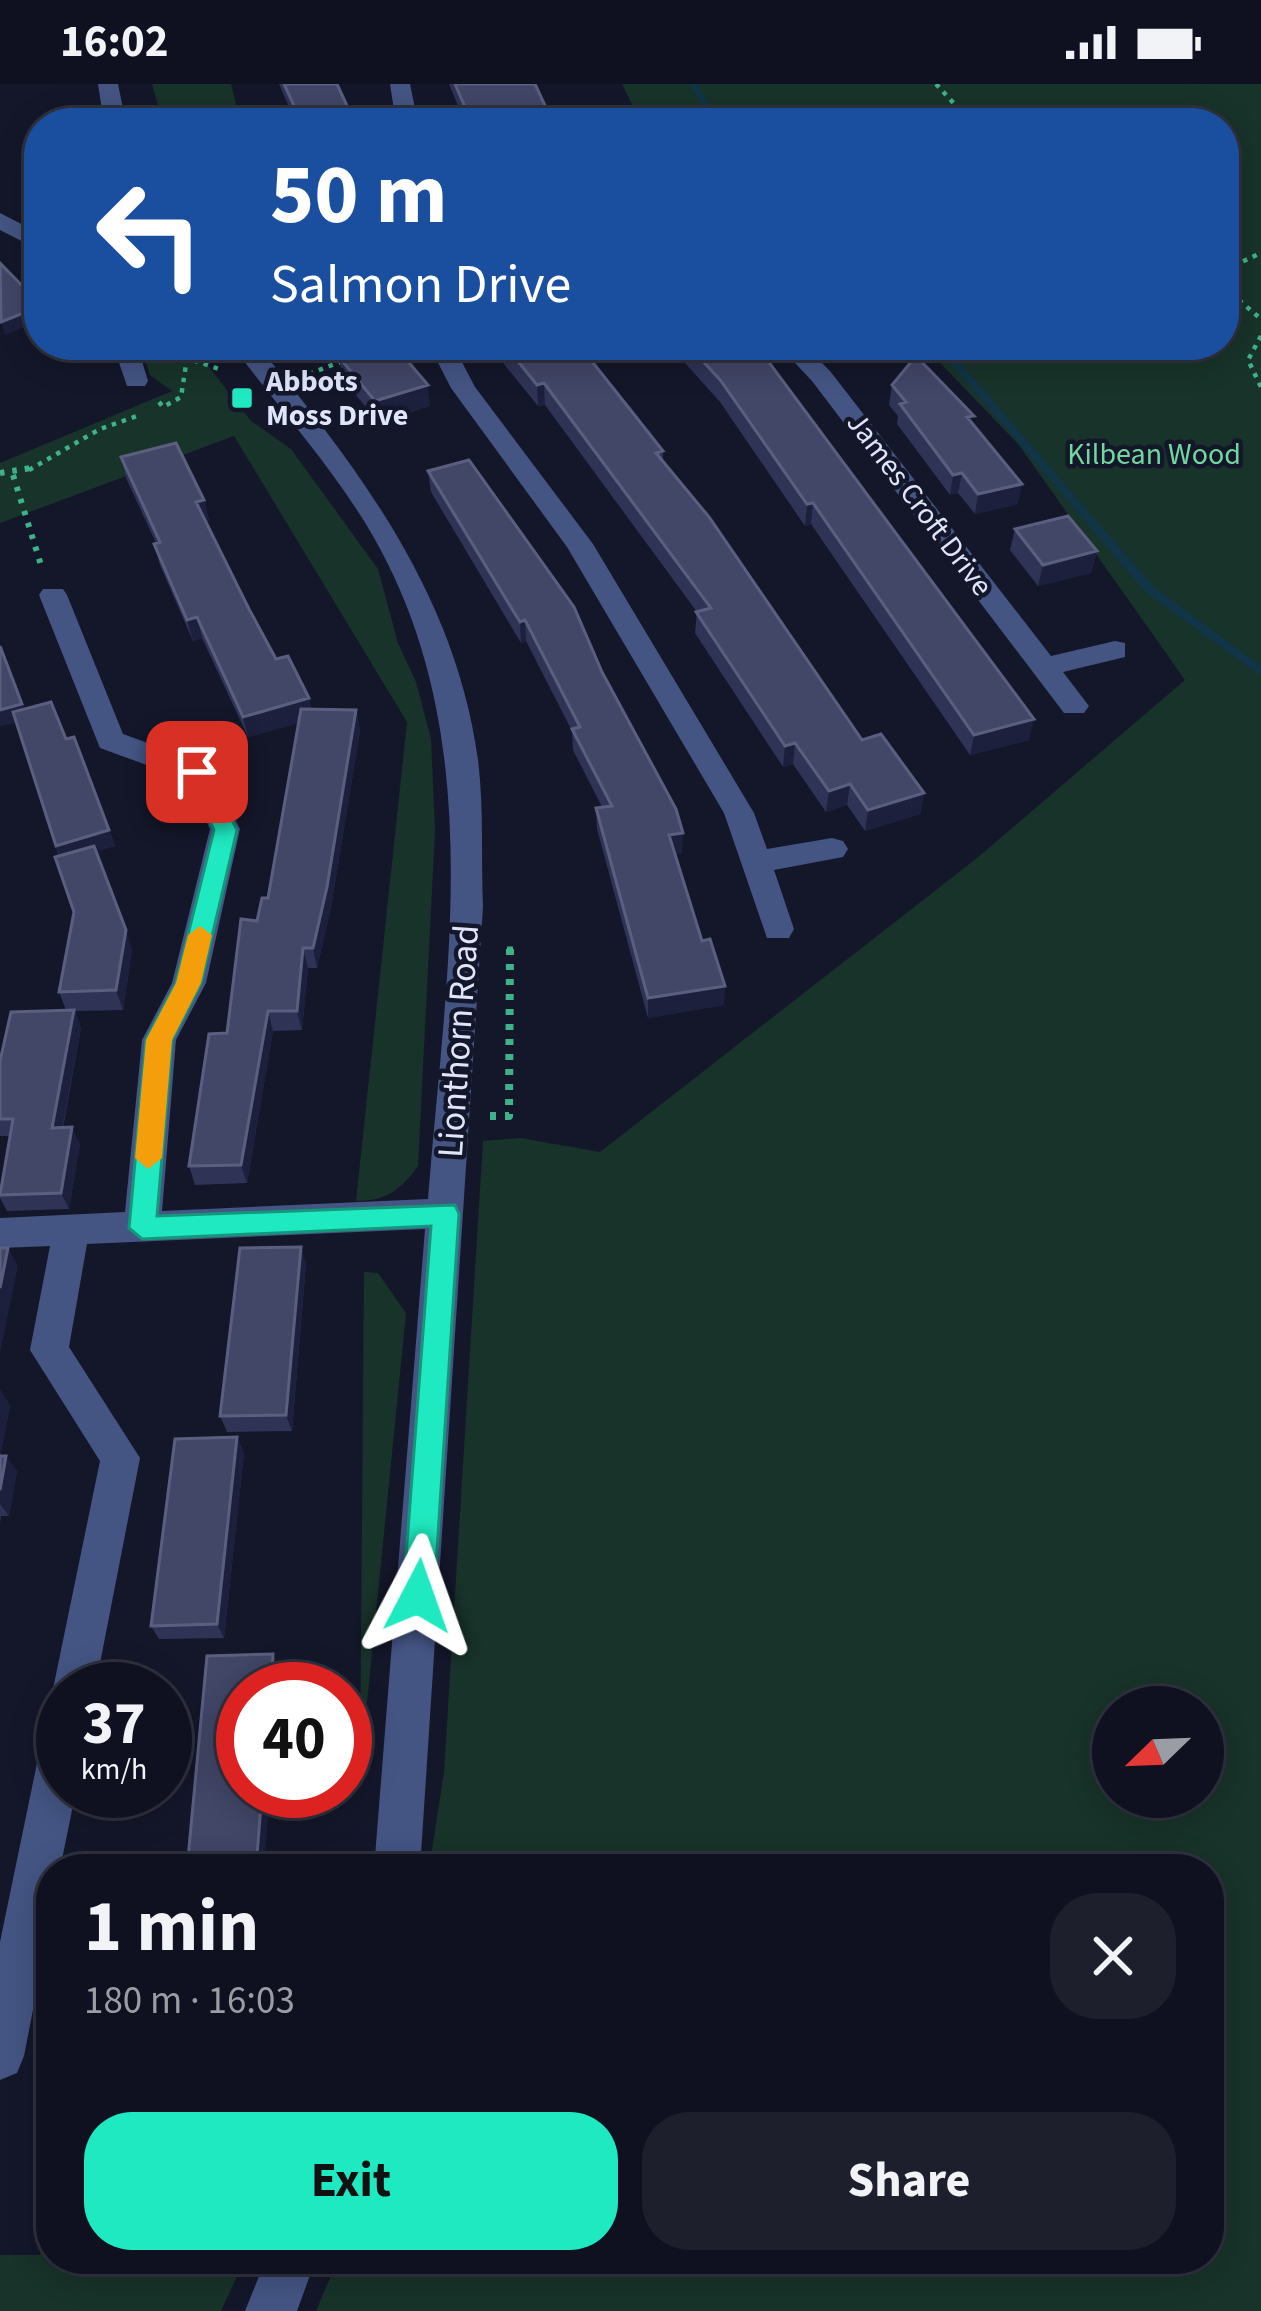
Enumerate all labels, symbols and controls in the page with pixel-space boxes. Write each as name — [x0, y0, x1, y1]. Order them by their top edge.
text: 16:02 — [60, 10, 169, 74]
text: 50 m — [270, 136, 448, 256]
icon: left — [72, 156, 228, 312]
text: Salmon Drive — [270, 247, 571, 324]
place label: Abbots Moss Drive — [265, 360, 408, 437]
marker: Abbots Moss Drive — [229, 385, 255, 411]
street label: James Croft Drive — [836, 403, 1003, 605]
park label: Kilbean Wood — [1067, 433, 1241, 476]
pin — [146, 721, 248, 823]
icon: arrive — [164, 739, 230, 805]
street label: Lionthorn Road — [425, 923, 492, 1159]
position arrow — [355, 1533, 481, 1659]
speed limit sign: 40 — [216, 1662, 372, 1818]
text: 37 — [82, 1682, 146, 1767]
north arrow — [1092, 1686, 1224, 1818]
map controls — [1092, 1686, 1224, 1818]
text: km/h — [81, 1748, 147, 1791]
text: 1 min — [84, 1876, 259, 1979]
button: close — [1050, 1893, 1176, 2019]
text: 180 m · 16:03 — [84, 1973, 295, 2029]
button: Exit — [84, 2112, 618, 2250]
button: Share — [642, 2112, 1176, 2250]

